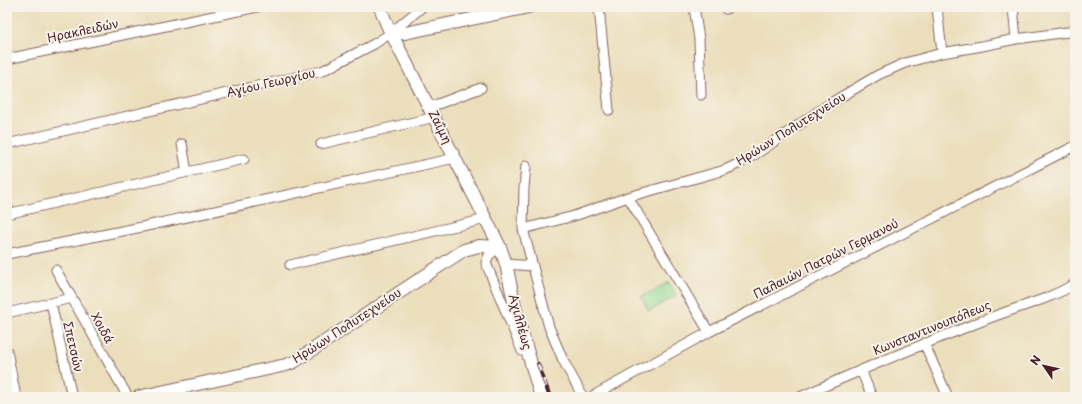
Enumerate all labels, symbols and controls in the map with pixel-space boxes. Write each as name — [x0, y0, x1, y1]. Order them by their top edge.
street label: Ηρακλειδών — [45, 14, 120, 46]
street label: Αγίου Γεωργίου — [225, 63, 317, 101]
street label: Ηρώων Πολυτεχνείου — [732, 87, 849, 169]
street label: Ζαΐμη — [425, 106, 457, 147]
street label: Παλαιών Πατρών Γερμανού — [750, 214, 901, 303]
street label: Ηρώων Πολυτεχνείου — [288, 283, 405, 367]
street label: Αχιλλέως — [505, 292, 537, 352]
street label: Κωνσταντινουπόλεως — [870, 295, 993, 359]
street label: Χοιδά — [87, 309, 119, 347]
street label: Σπετσών — [59, 320, 89, 374]
north arrow — [1024, 346, 1064, 386]
text: N — [1026, 352, 1045, 368]

